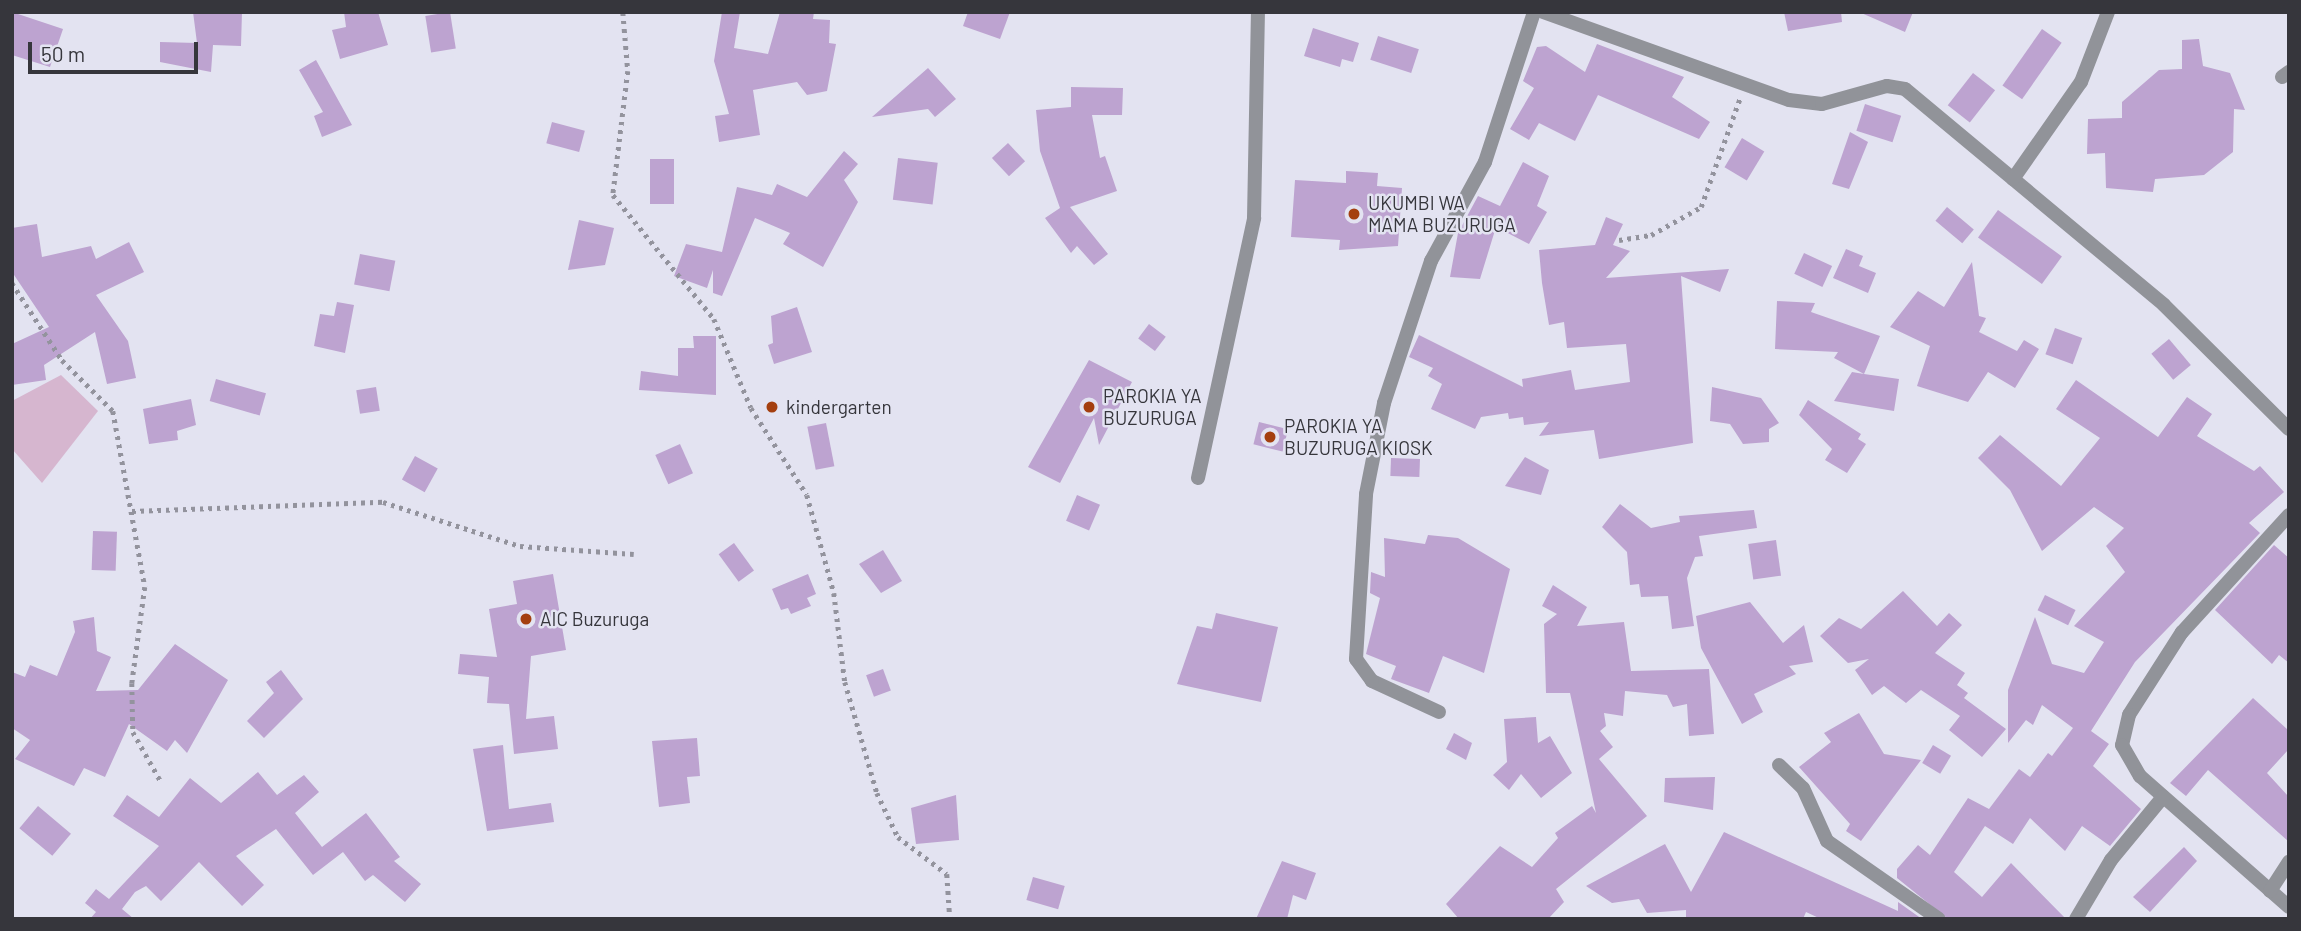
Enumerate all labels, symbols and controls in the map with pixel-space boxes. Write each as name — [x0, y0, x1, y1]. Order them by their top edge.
scale bar — [32, 28, 201, 72]
text: 50 m — [41, 41, 85, 66]
place label: UKUMBI WA MAMA BUZURUGA — [1368, 192, 1516, 236]
marker: UKUMBI WA MAMA BUZURUGA — [1346, 206, 1362, 222]
place label: PAROKIA YA BUZURUGA — [1103, 385, 1201, 429]
place label: kindergarten — [786, 396, 892, 418]
marker: kindergarten — [764, 399, 780, 415]
marker: PAROKIA YA BUZURUGA — [1081, 399, 1097, 415]
place label: PAROKIA YA BUZURUGA KIOSK — [1284, 415, 1433, 459]
marker: PAROKIA YA BUZURUGA KIOSK — [1262, 429, 1278, 445]
place label: AIC Buzuruga — [540, 608, 649, 630]
marker: AIC Buzuruga — [518, 611, 534, 627]

